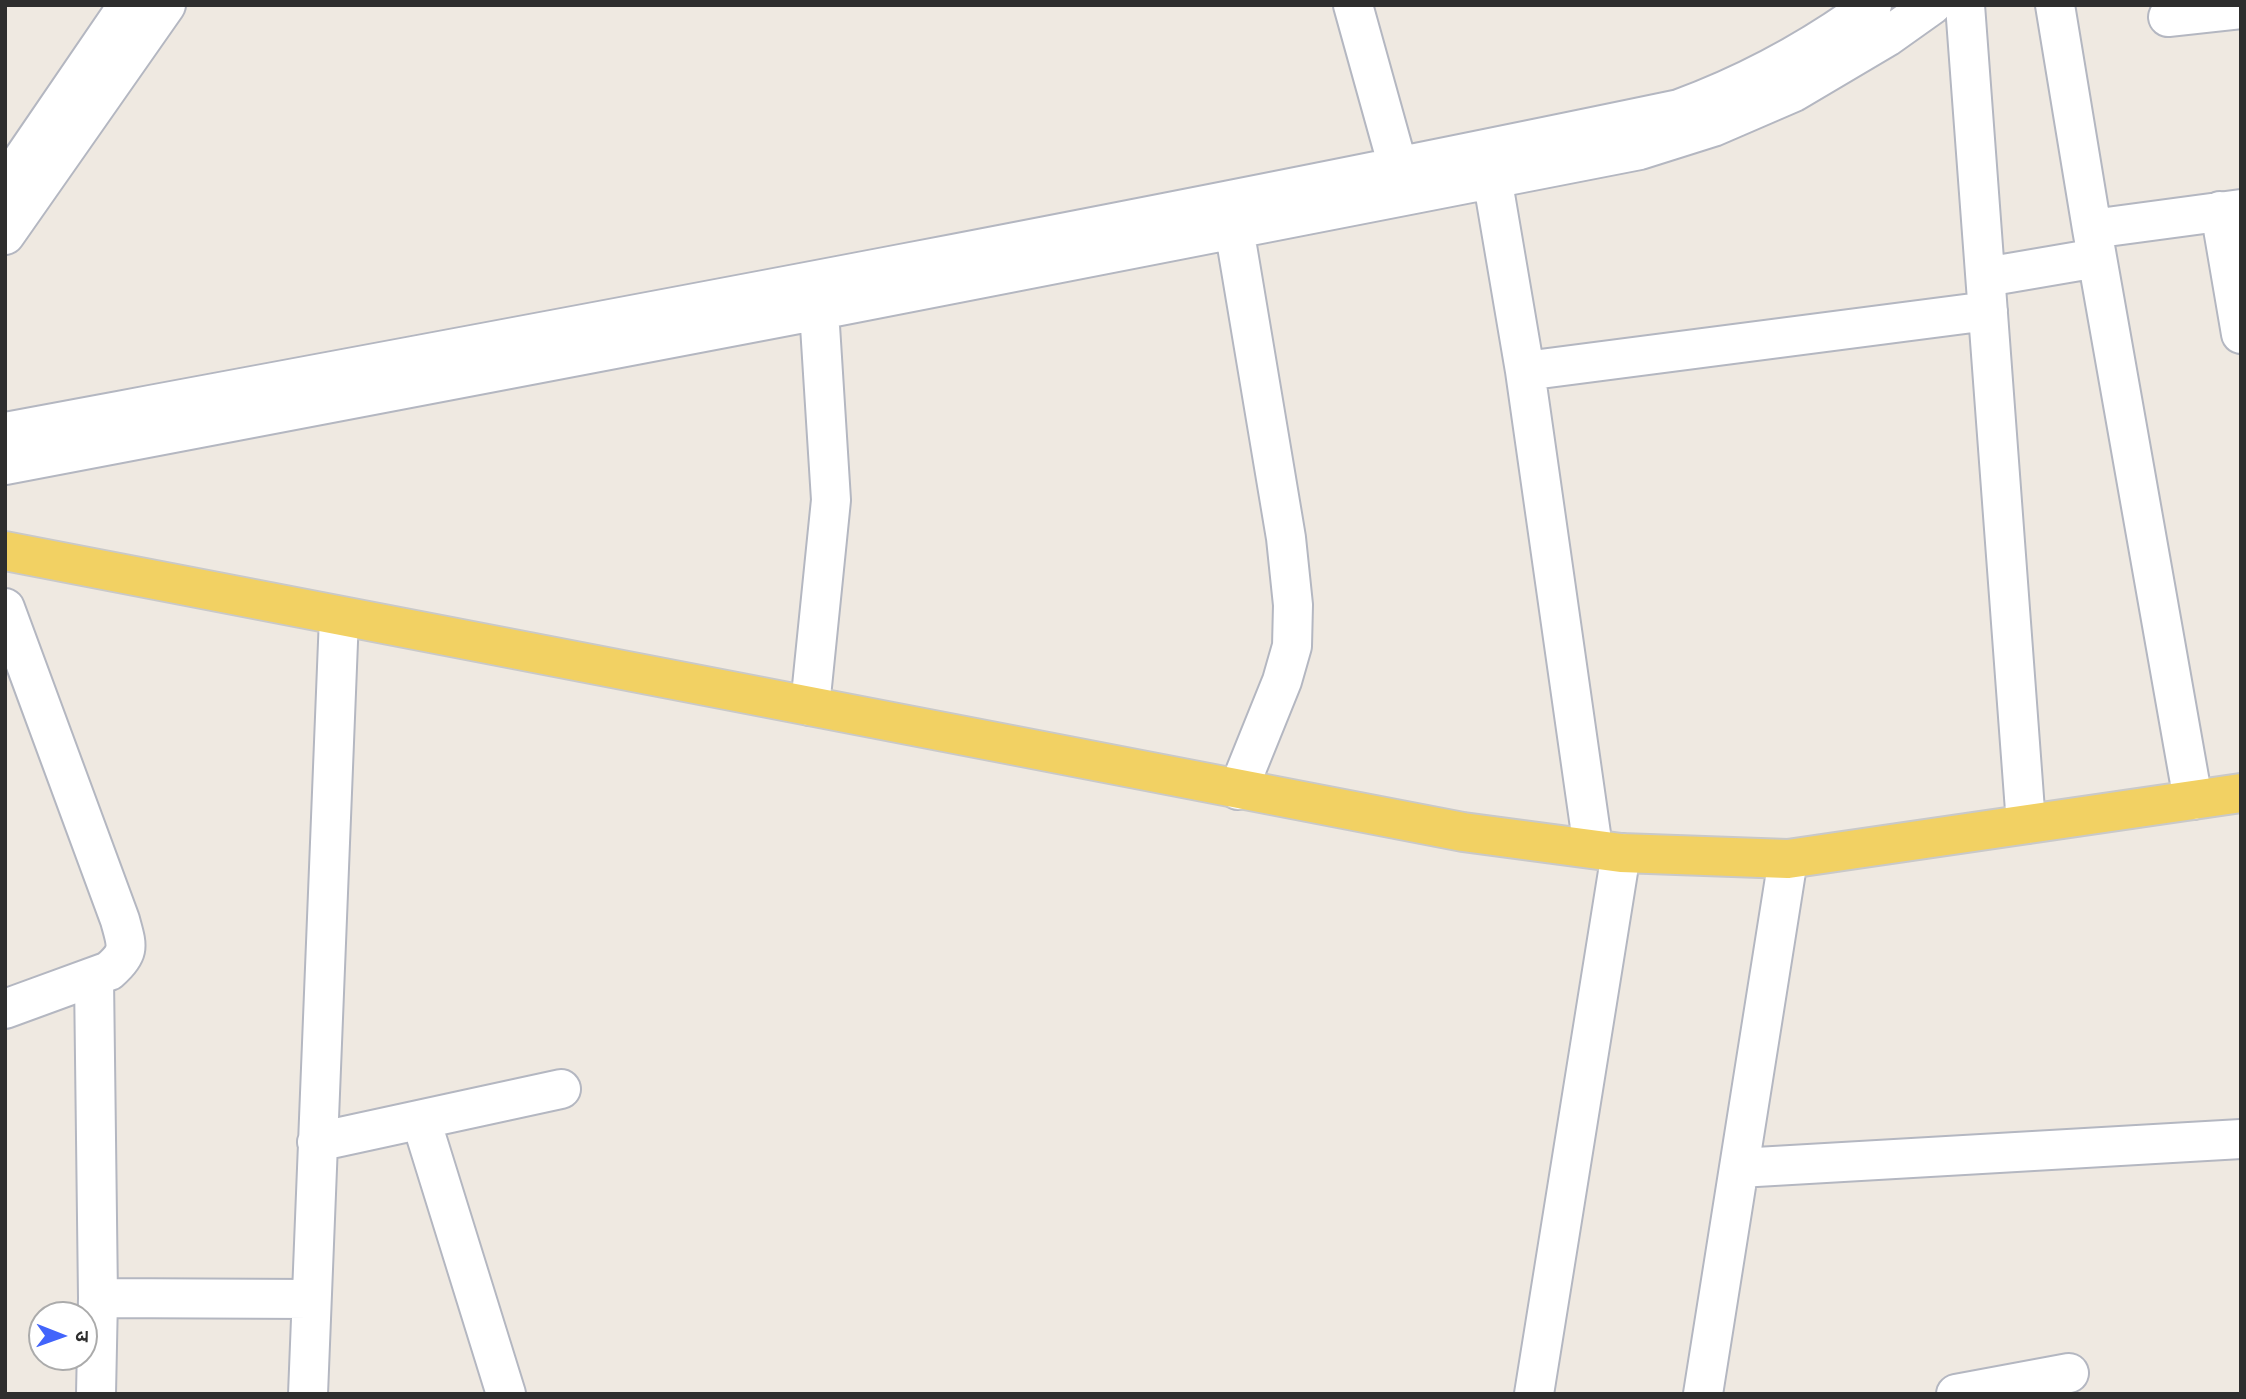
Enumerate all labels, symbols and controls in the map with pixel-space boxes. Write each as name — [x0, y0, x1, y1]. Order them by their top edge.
north arrow — [28, 1301, 98, 1371]
text: उ — [72, 1331, 93, 1342]

